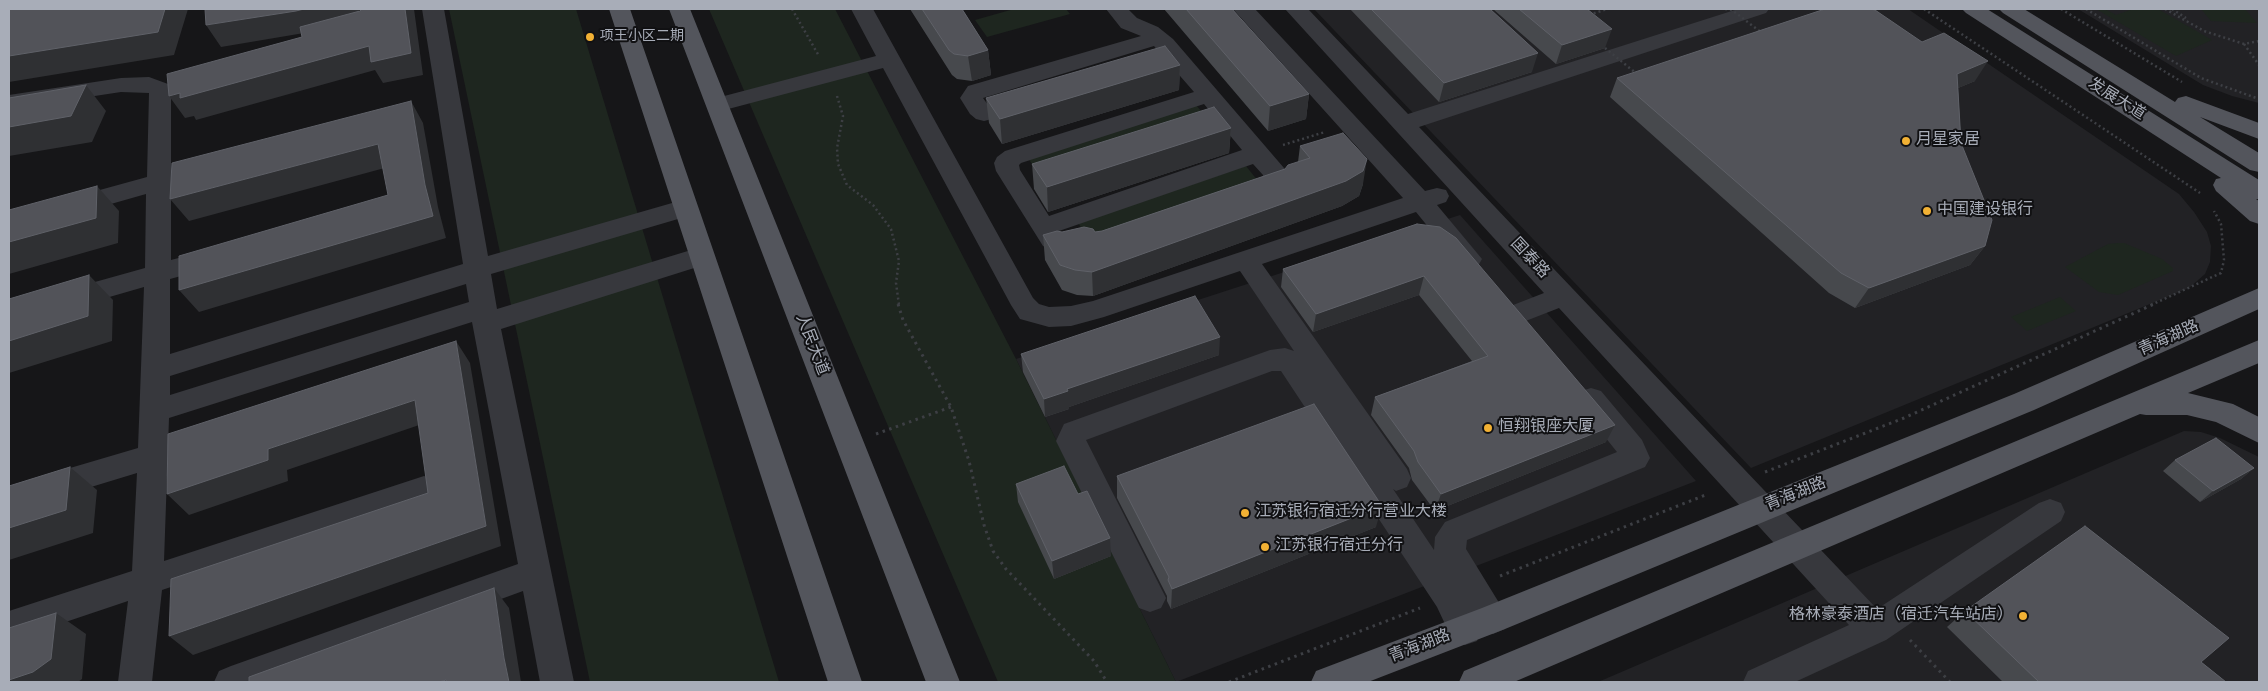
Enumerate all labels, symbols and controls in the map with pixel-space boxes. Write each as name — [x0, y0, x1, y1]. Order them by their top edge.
place label: 项王小区二期 — [600, 29, 684, 45]
marker: 项王小区二期 — [584, 31, 596, 43]
street label: 发展大道 — [2084, 75, 2148, 125]
place label: 月星家居 — [1916, 131, 1980, 151]
marker: 月星家居 — [1900, 135, 1912, 147]
place label: 中国建设银行 — [1937, 201, 2033, 221]
marker: 中国建设银行 — [1921, 205, 1933, 217]
street label: 国泰路 — [1506, 235, 1552, 283]
street label: 人民大道 — [791, 312, 831, 378]
street label: 青海湖路 — [2136, 317, 2202, 361]
place label: 恒翔银座大厦 — [1498, 418, 1594, 438]
marker: 恒翔银座大厦 — [1482, 422, 1494, 434]
street label: 青海湖路 — [1763, 474, 1829, 516]
place label: 江苏银行宿迁分行营业大楼 — [1255, 503, 1447, 523]
marker: 江苏银行宿迁分行营业大楼 — [1239, 507, 1251, 519]
place label: 江苏银行宿迁分行 — [1275, 537, 1403, 557]
marker: 江苏银行宿迁分行 — [1259, 541, 1271, 553]
place label: 格林豪泰酒店（宿迁汽车站店） — [1789, 606, 2013, 626]
marker: 格林豪泰酒店（宿迁汽车站店） — [2017, 610, 2029, 622]
street label: 青海湖路 — [1387, 627, 1453, 667]

